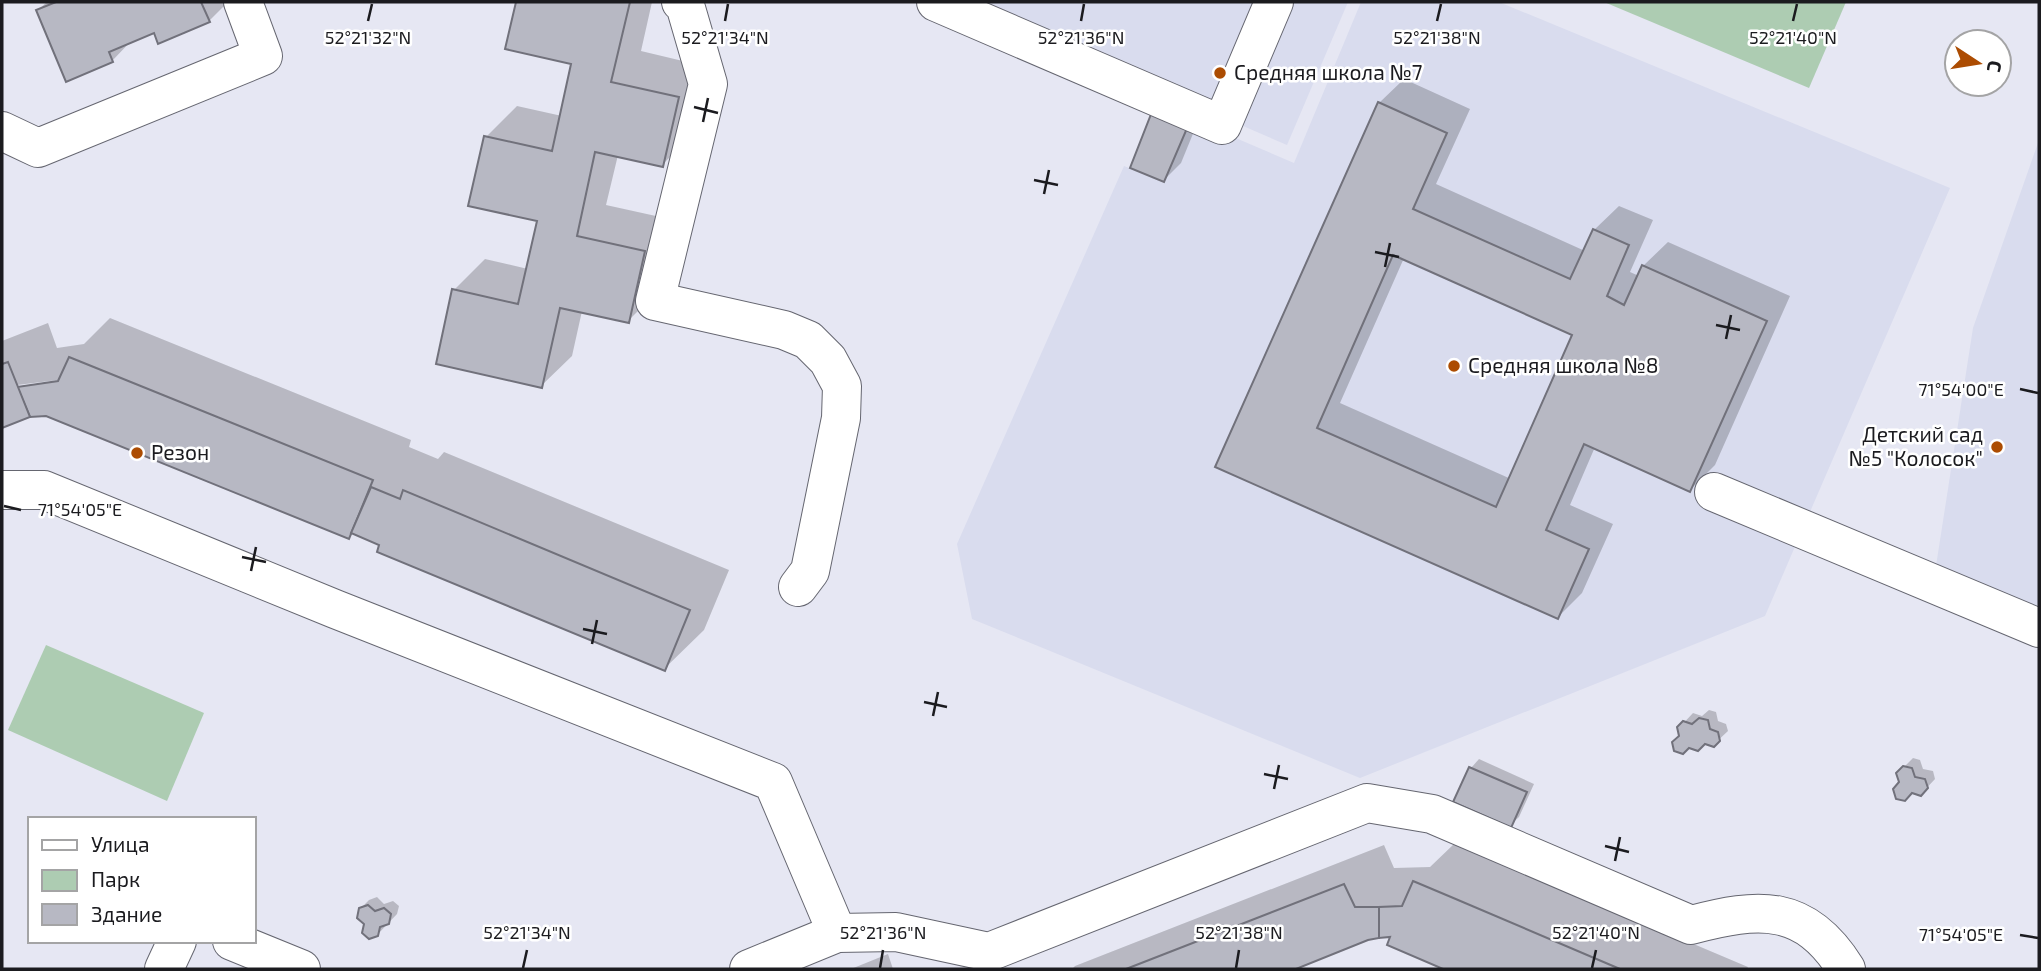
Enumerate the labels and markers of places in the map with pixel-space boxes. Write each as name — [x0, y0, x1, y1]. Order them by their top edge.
place label: Средняя школа №7 — [1234, 59, 1423, 84]
marker: Средняя школа №7 — [1212, 65, 1228, 81]
place label: Средняя школа №8 — [1468, 352, 1659, 377]
marker: Средняя школа №8 — [1446, 358, 1462, 374]
place label: Детский сад №5 "Колосок" — [1849, 421, 1983, 470]
place label: Резон — [151, 439, 209, 464]
marker: Детский сад №5 "Колосок" — [1989, 439, 2005, 455]
marker: Резон — [129, 445, 145, 461]

